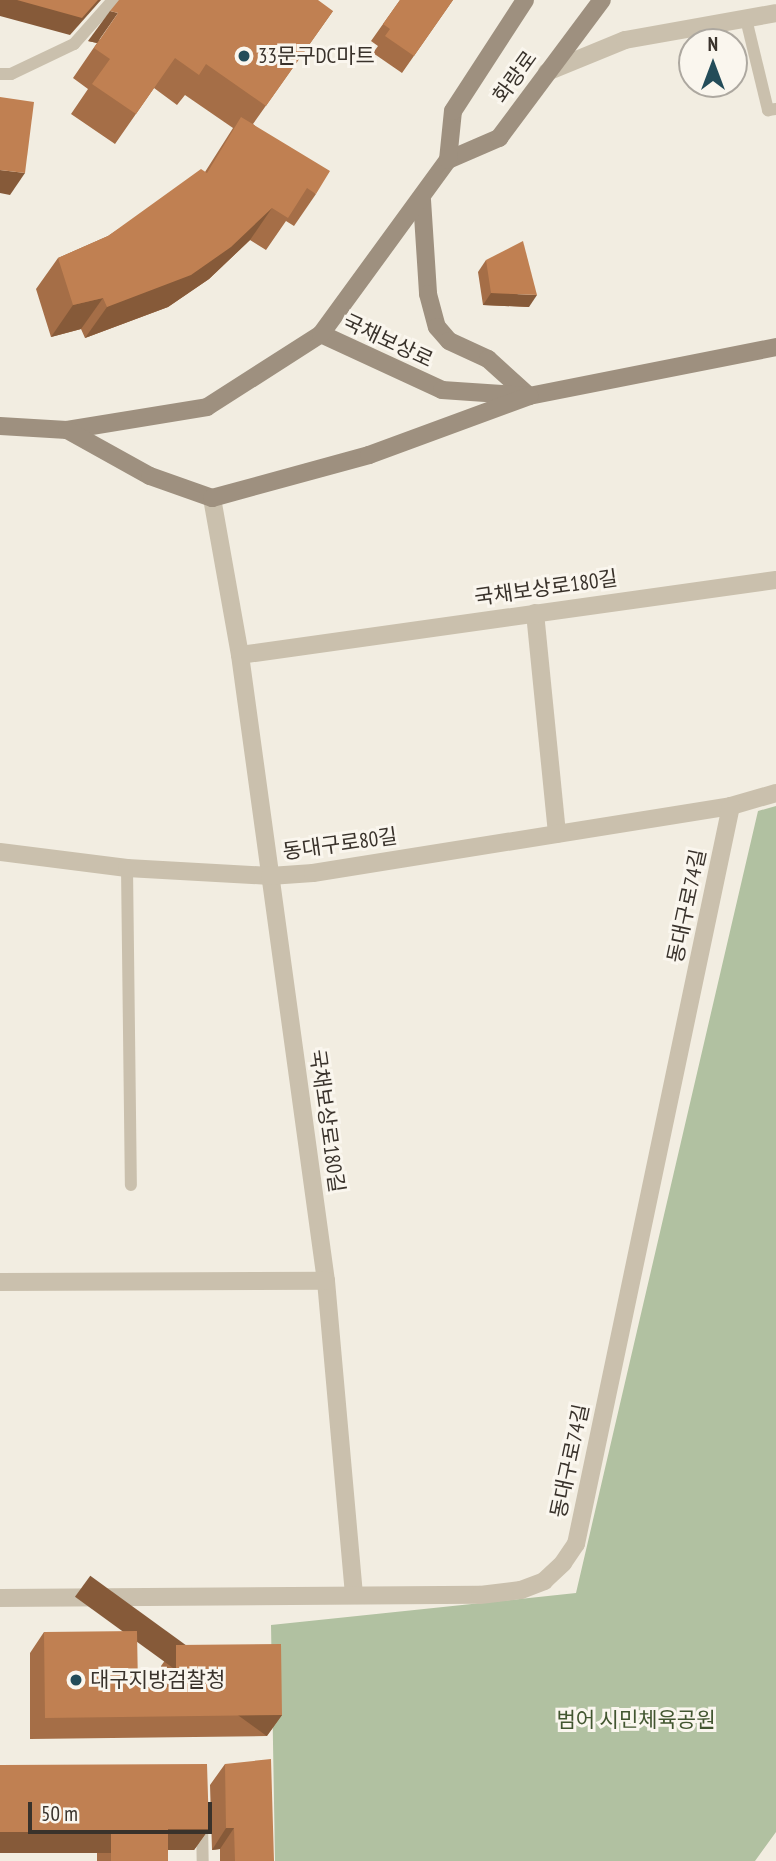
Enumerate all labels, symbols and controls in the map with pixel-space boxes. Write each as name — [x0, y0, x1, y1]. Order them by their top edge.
north arrow — [678, 28, 748, 98]
text: N — [708, 32, 718, 56]
place label: 33문구DC마트 — [258, 43, 375, 69]
street label: 화랑로 — [488, 46, 542, 108]
marker: 33문구DC마트 — [236, 48, 252, 64]
street label: 국채보상로 — [339, 309, 437, 373]
street label: 국채보상로180길 — [473, 565, 619, 611]
street label: 동대구로80길 — [281, 823, 399, 865]
street label: 동대구로74길 — [663, 847, 711, 965]
street label: 국채보상로180길 — [304, 1048, 350, 1194]
street label: 동대구로74길 — [546, 1402, 594, 1520]
place label: 대구지방검찰청 — [90, 1667, 225, 1693]
marker: 대구지방검찰청 — [68, 1672, 84, 1688]
park label: 범어 시민체육공원 — [556, 1707, 716, 1733]
scale bar — [32, 1787, 215, 1831]
text: 50 m — [41, 1800, 78, 1827]

